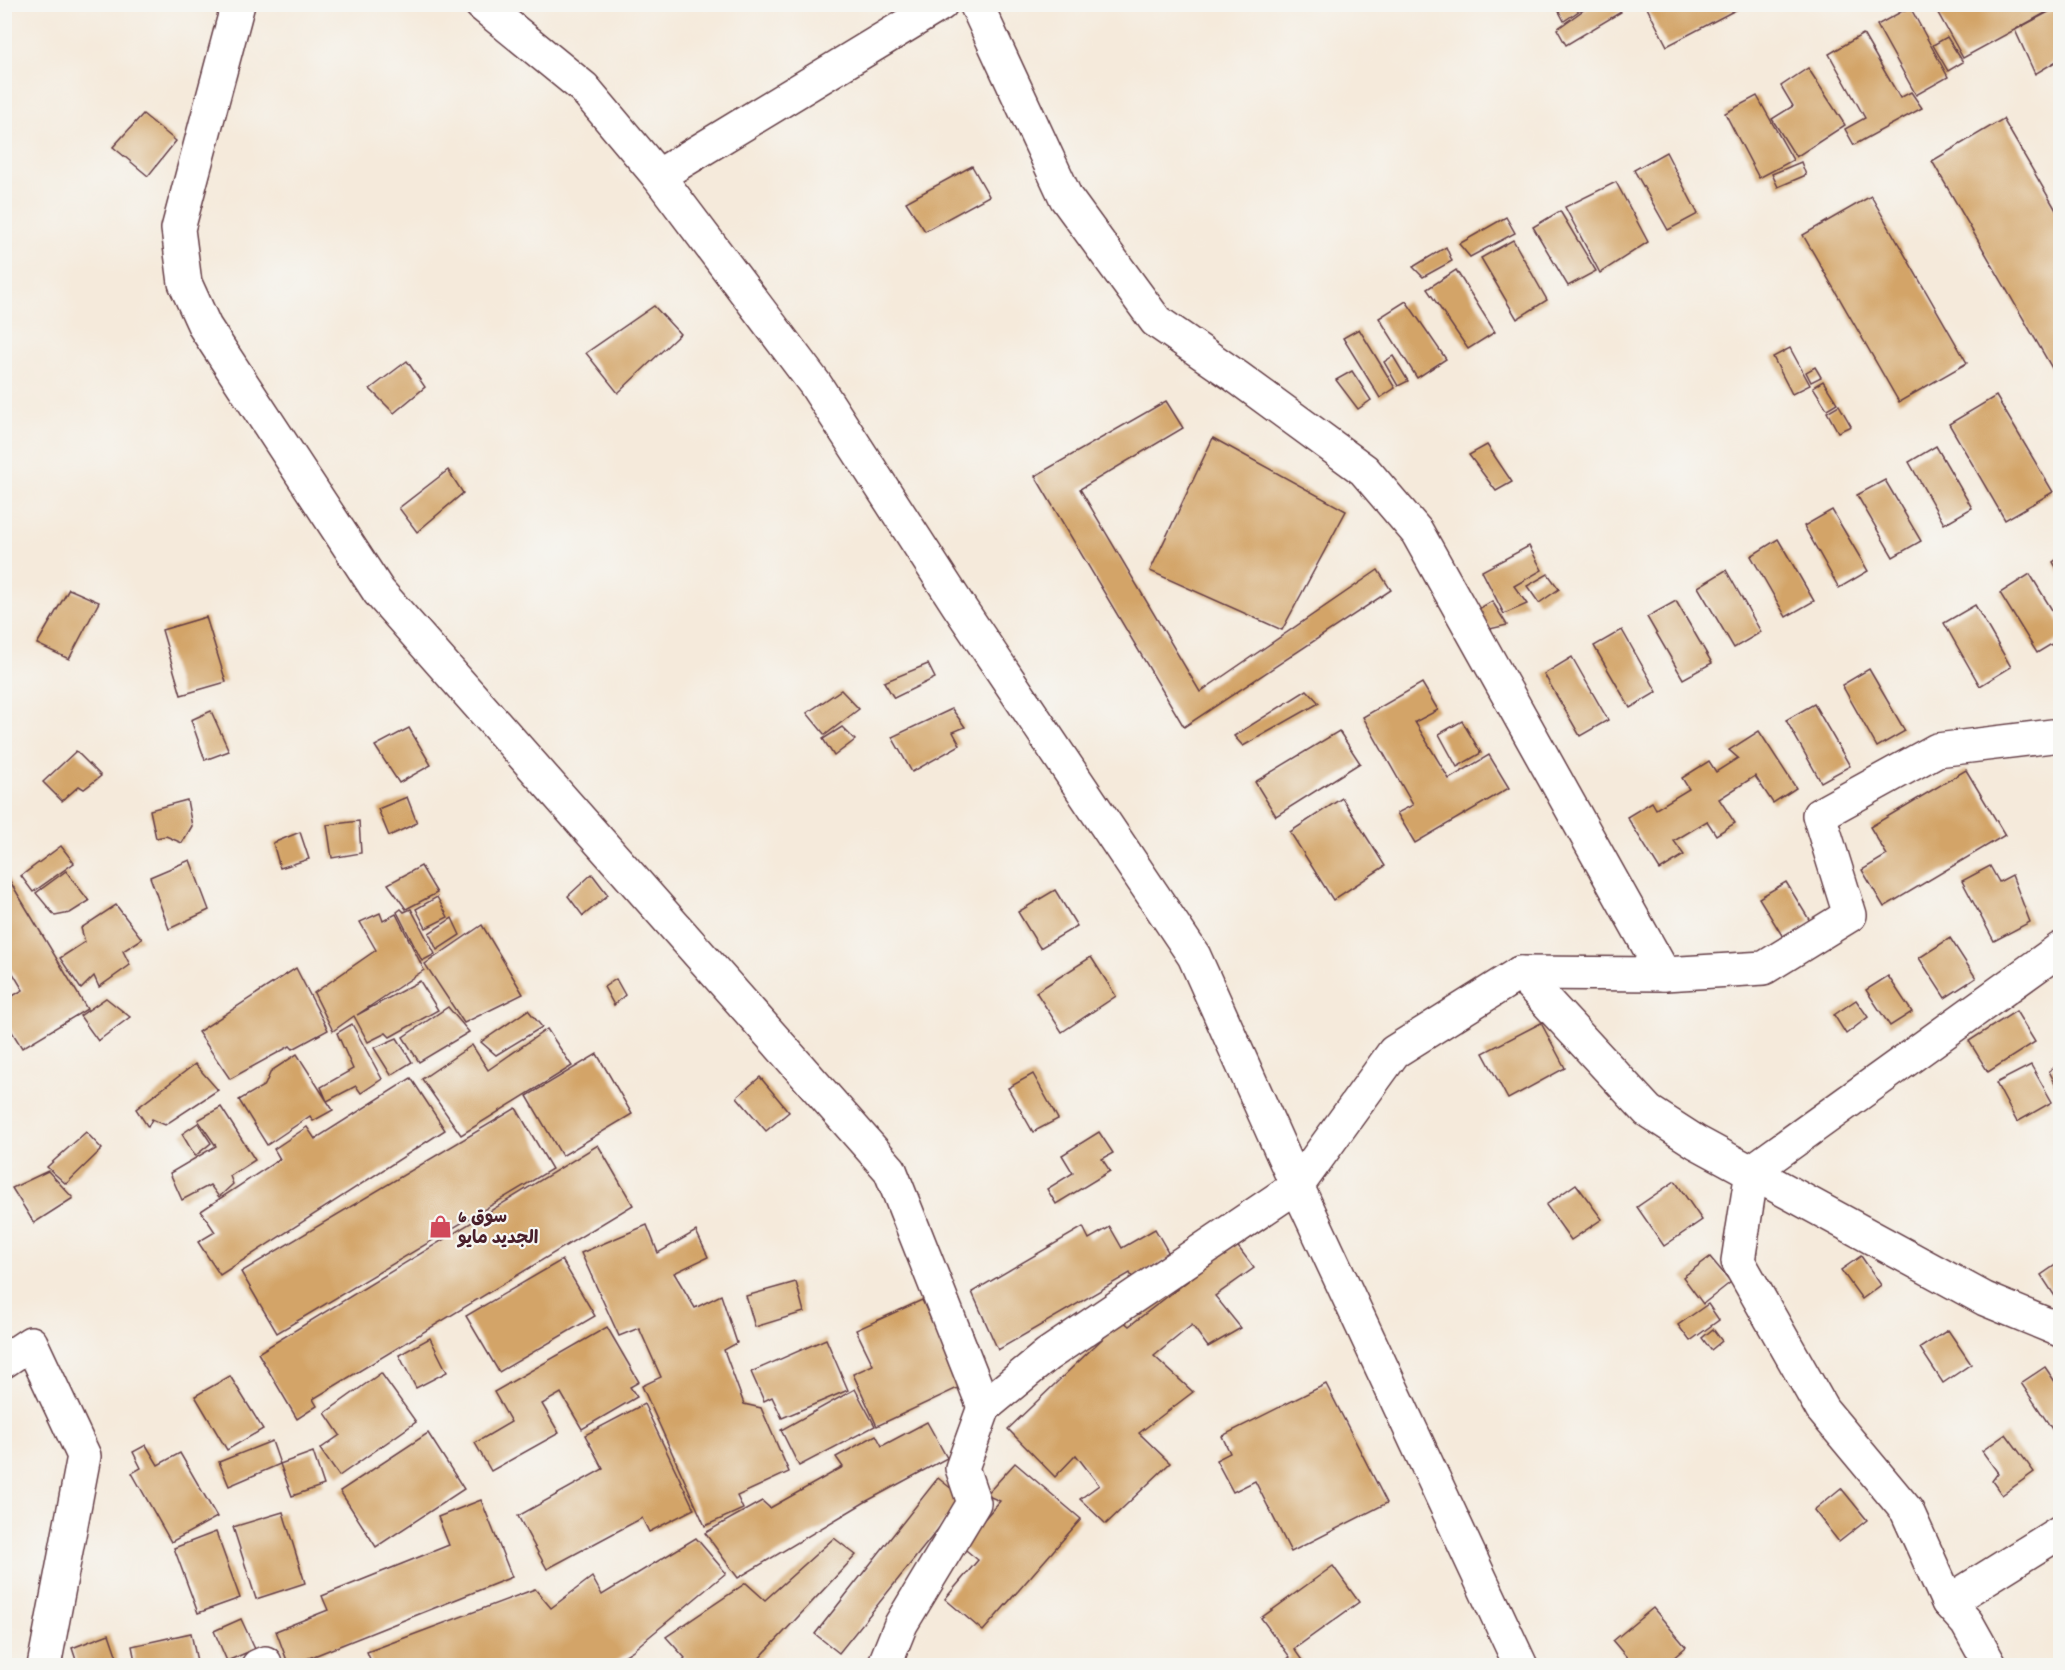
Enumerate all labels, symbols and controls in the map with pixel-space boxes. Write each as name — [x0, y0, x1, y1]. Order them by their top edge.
place label: سوق 6 الجديد مايو — [456, 1206, 538, 1252]
shop icon: سوق 6 الجديد مايو — [427, 1213, 453, 1239]

